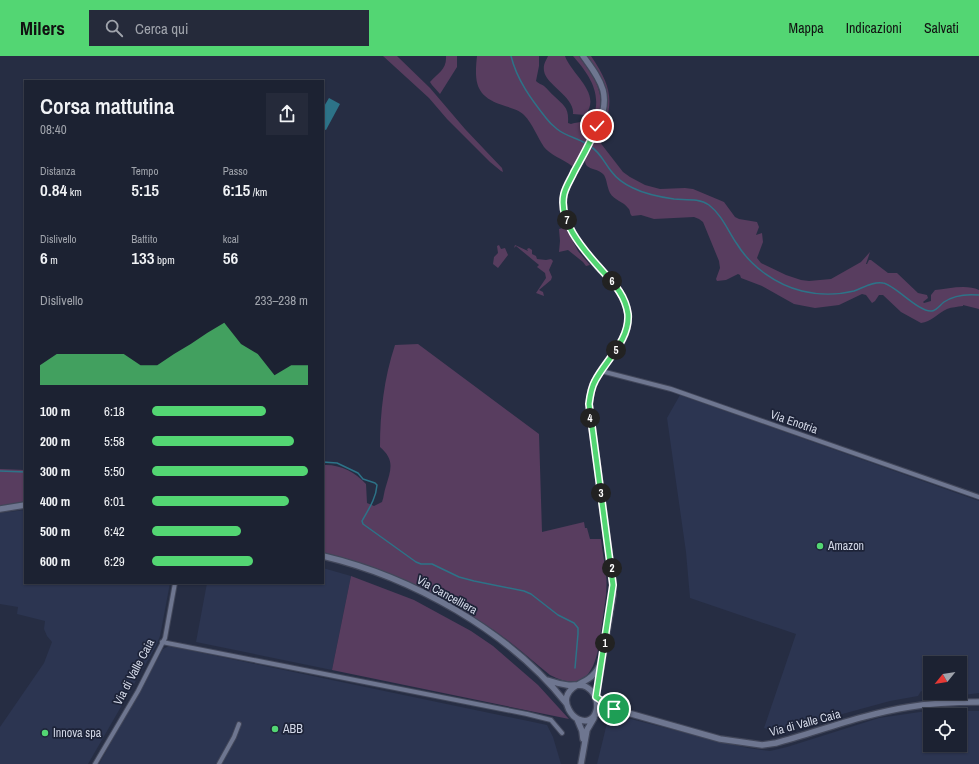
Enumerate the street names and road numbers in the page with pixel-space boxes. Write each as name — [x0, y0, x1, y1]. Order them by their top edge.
street label: Via Enotria — [768, 406, 820, 438]
street label: Via Cancelliera — [414, 572, 481, 619]
street label: Via di Valle Caia — [110, 636, 158, 708]
street label: Via di Valle Caia — [768, 706, 843, 740]

